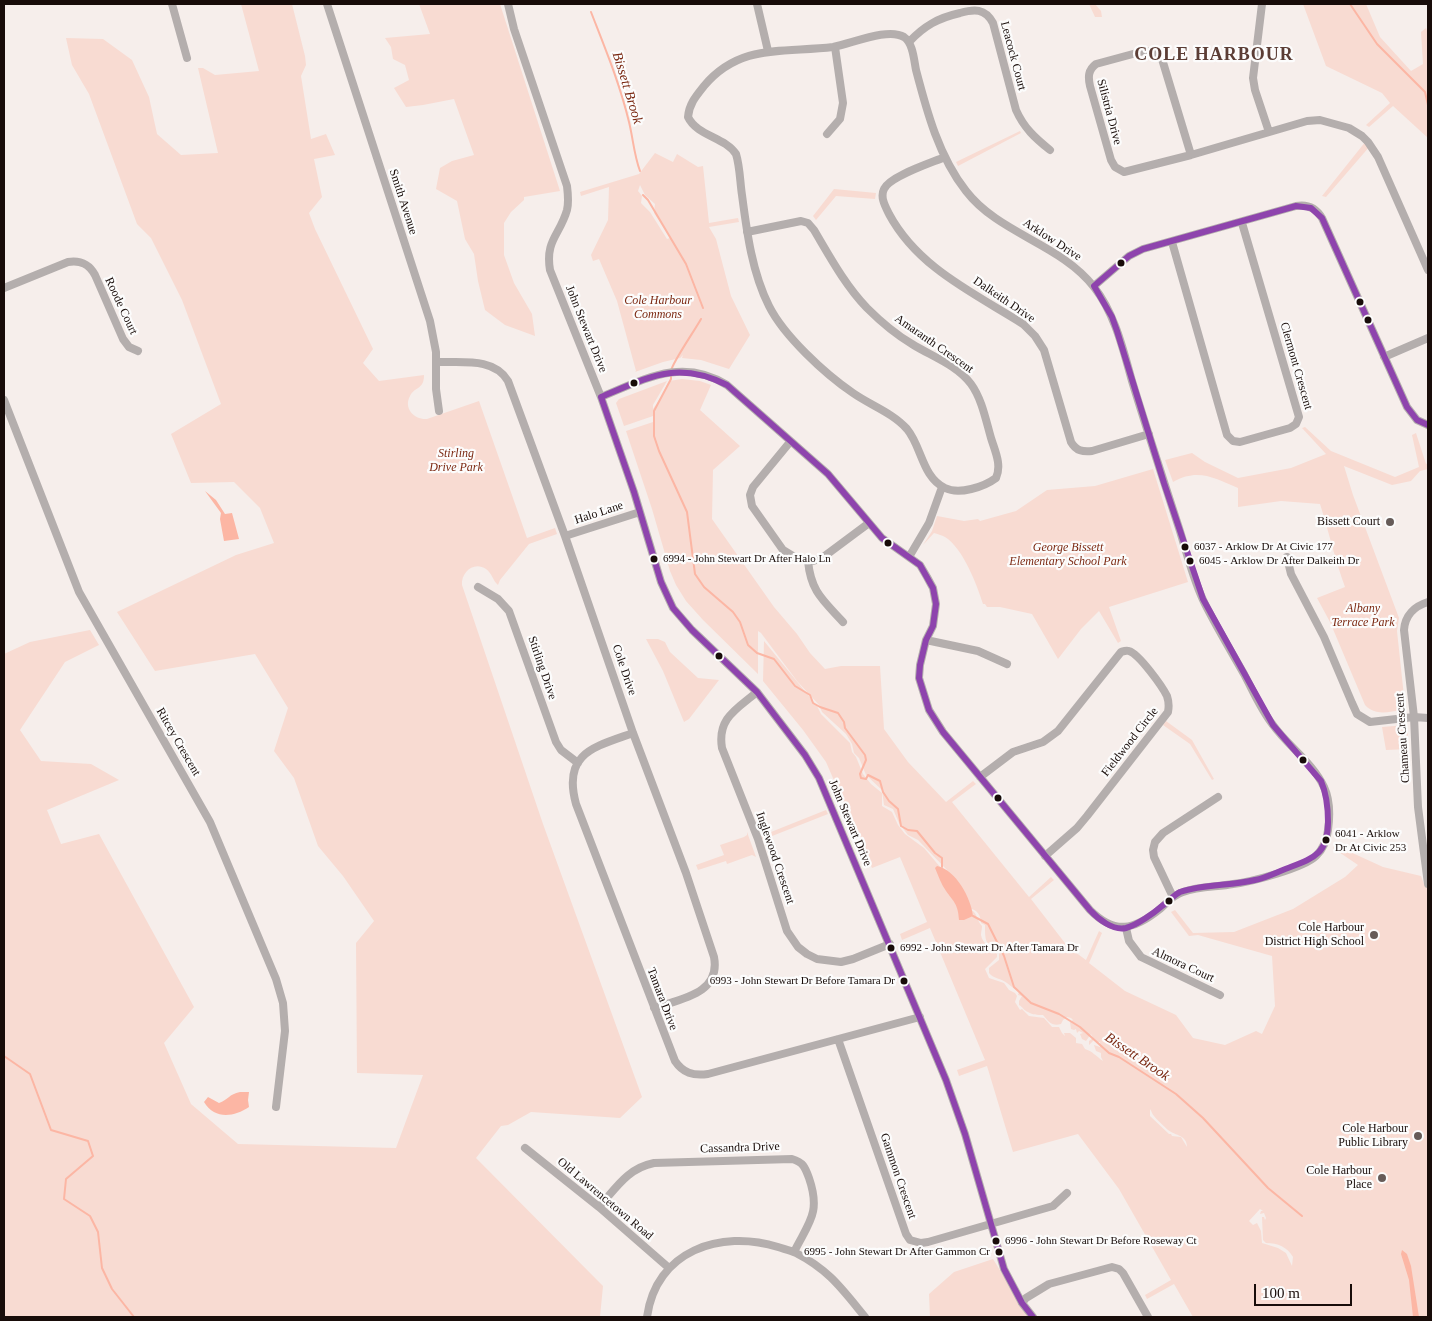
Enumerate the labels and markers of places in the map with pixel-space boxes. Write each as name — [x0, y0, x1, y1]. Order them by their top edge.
unlabelled marker — [1116, 258, 1126, 268]
unlabelled marker — [1355, 297, 1365, 307]
unlabelled marker — [1363, 315, 1373, 325]
unlabelled marker — [629, 378, 639, 388]
place label: Bissett Court — [1317, 515, 1380, 529]
marker: Bissett Court — [1384, 516, 1396, 528]
unlabelled marker — [883, 538, 893, 548]
place label: 6037 - Arklow Dr At Civic 177 — [1194, 540, 1333, 554]
marker: 6037 - Arklow Dr At Civic 177 — [1180, 542, 1190, 552]
place label: 6994 - John Stewart Dr After Halo Ln — [663, 552, 831, 566]
marker: 6994 - John Stewart Dr After Halo Ln — [649, 554, 659, 564]
place label: 6045 - Arklow Dr After Dalkeith Dr — [1199, 554, 1359, 568]
marker: 6045 - Arklow Dr After Dalkeith Dr — [1185, 556, 1195, 566]
unlabelled marker — [714, 651, 724, 661]
unlabelled marker — [1298, 755, 1308, 765]
unlabelled marker — [993, 793, 1003, 803]
place label: 6041 - Arklow Dr At Civic 253 — [1335, 827, 1406, 853]
marker: 6041 - Arklow Dr At Civic 253 — [1321, 835, 1331, 845]
unlabelled marker — [1164, 896, 1174, 906]
place label: Cole Harbour District High School — [1265, 921, 1364, 949]
marker: Cole Harbour District High School — [1368, 929, 1380, 941]
place label: 6992 - John Stewart Dr After Tamara Dr — [900, 941, 1079, 955]
marker: 6992 - John Stewart Dr After Tamara Dr — [886, 943, 896, 953]
place label: 6993 - John Stewart Dr Before Tamara Dr — [710, 974, 895, 988]
marker: 6993 - John Stewart Dr Before Tamara Dr — [899, 976, 909, 986]
place label: Cole Harbour Public Library — [1338, 1122, 1408, 1150]
marker: Cole Harbour Public Library — [1412, 1130, 1424, 1142]
place label: Cole Harbour Place — [1306, 1164, 1372, 1192]
marker: Cole Harbour Place — [1376, 1172, 1388, 1184]
place label: 6996 - John Stewart Dr Before Roseway Ct — [1005, 1234, 1197, 1248]
marker: 6996 - John Stewart Dr Before Roseway Ct — [991, 1236, 1001, 1246]
place label: 6995 - John Stewart Dr After Gammon Cr — [804, 1245, 990, 1259]
marker: 6995 - John Stewart Dr After Gammon Cr — [994, 1247, 1004, 1257]

